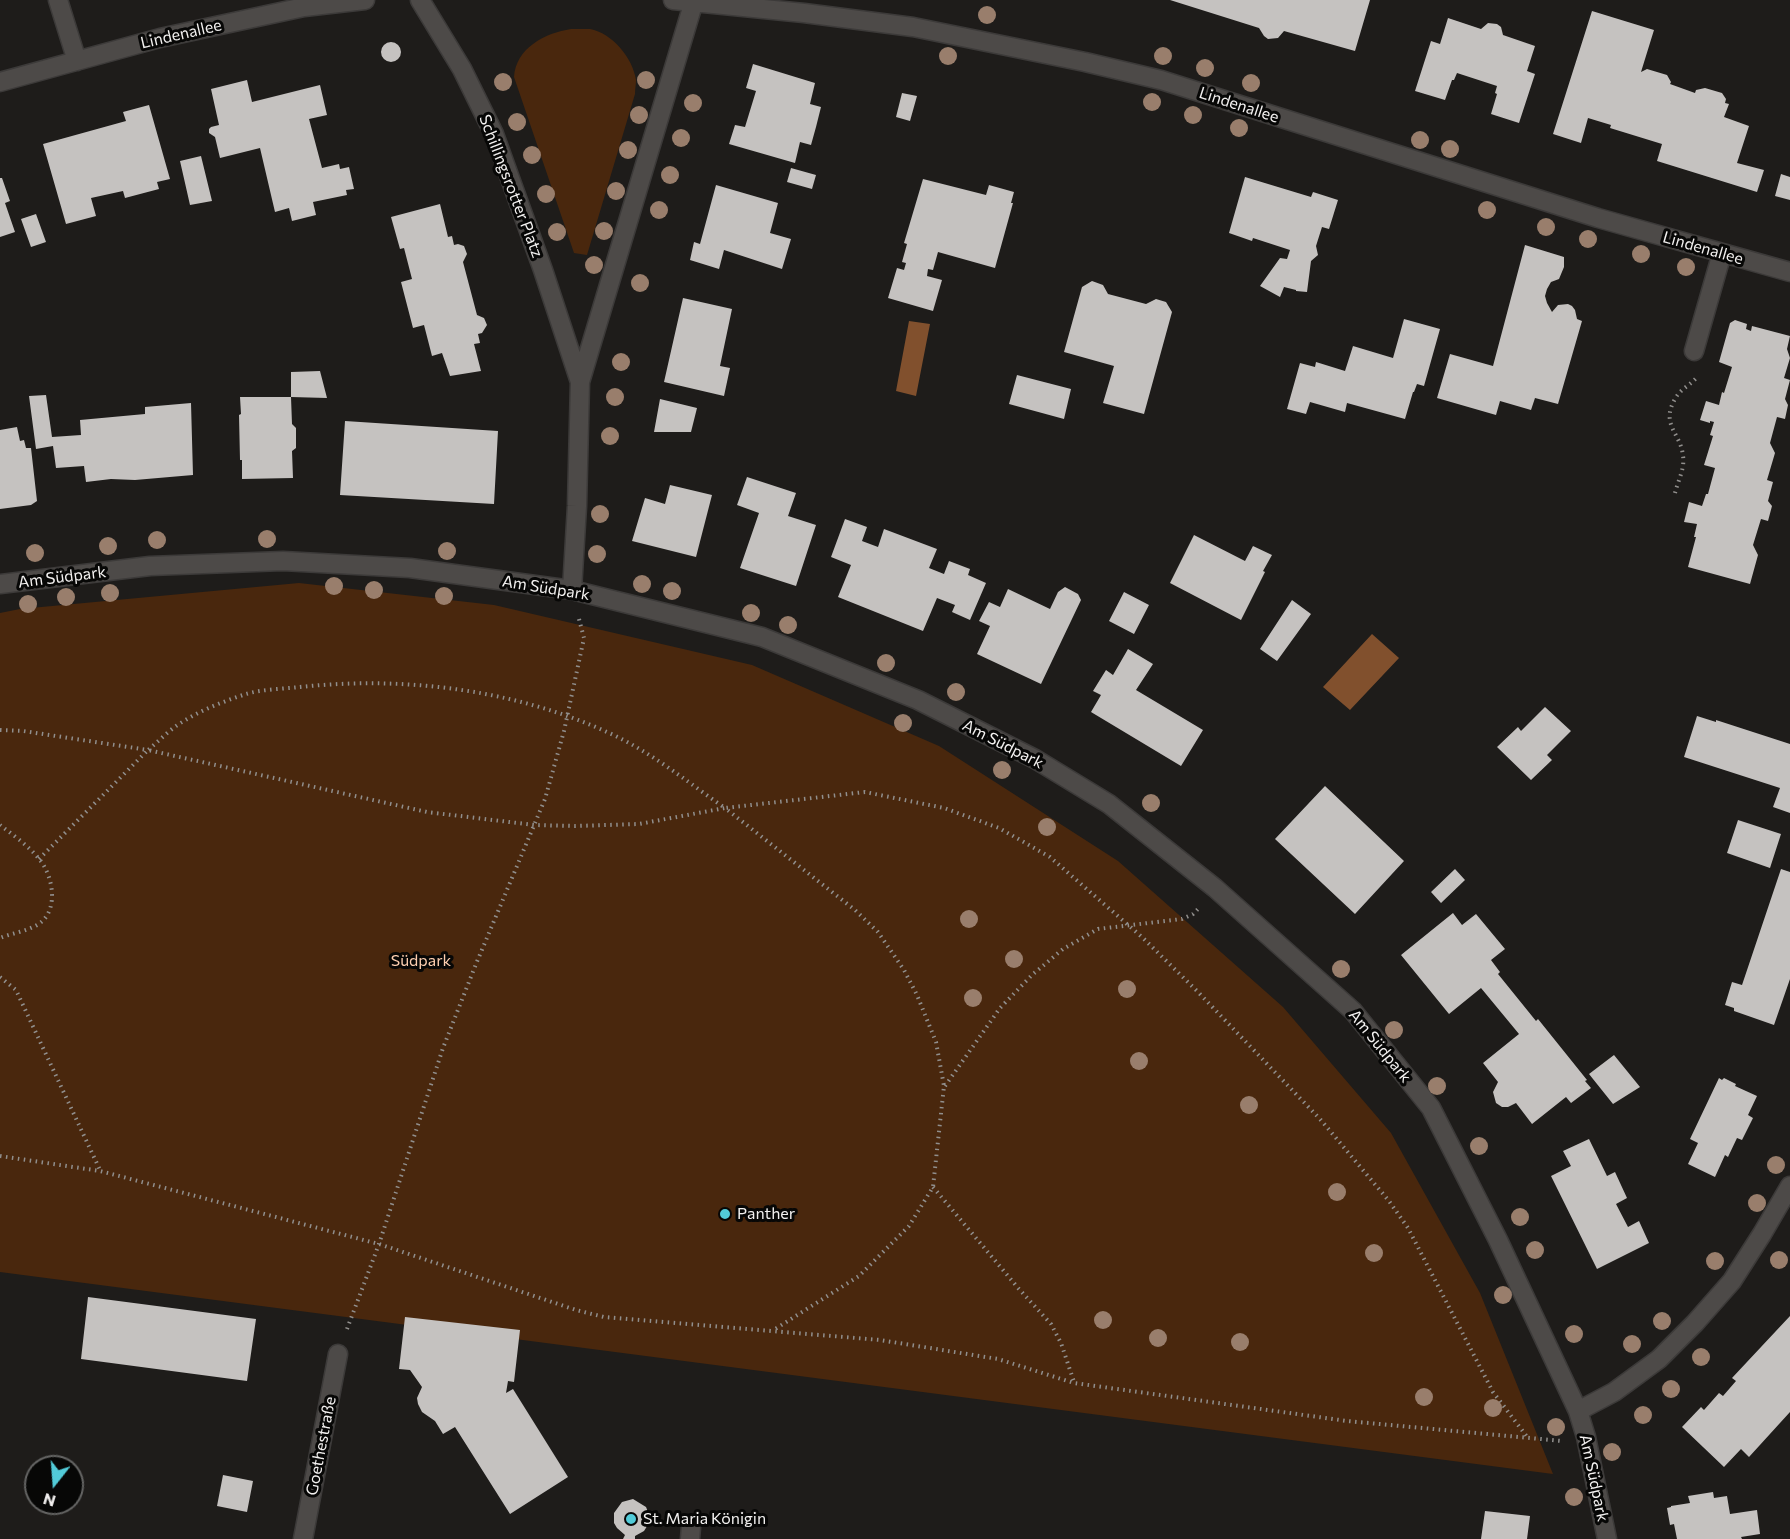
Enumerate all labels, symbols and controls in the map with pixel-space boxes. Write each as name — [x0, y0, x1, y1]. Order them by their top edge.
street label: Lindenallee — [139, 15, 223, 53]
street label: Lindenallee — [1197, 83, 1281, 127]
street label: Schillingsrotter Platz — [475, 112, 547, 260]
street label: Lindenallee — [1661, 227, 1745, 269]
street label: Am Südpark — [17, 562, 107, 592]
street label: Am Südpark — [501, 572, 591, 604]
street label: Am Südpark — [959, 715, 1047, 773]
park label: Südpark — [391, 951, 451, 971]
street label: Am Südpark — [1345, 1006, 1415, 1086]
place label: Panther — [737, 1204, 795, 1224]
marker: Panther — [718, 1207, 732, 1221]
street label: Goethestraße — [302, 1395, 340, 1497]
street label: Am Südpark — [1575, 1433, 1613, 1523]
north arrow — [24, 1455, 84, 1515]
text: N — [41, 1490, 58, 1512]
place label: St. Maria Königin — [643, 1509, 766, 1529]
marker: St. Maria Königin — [624, 1512, 638, 1526]

